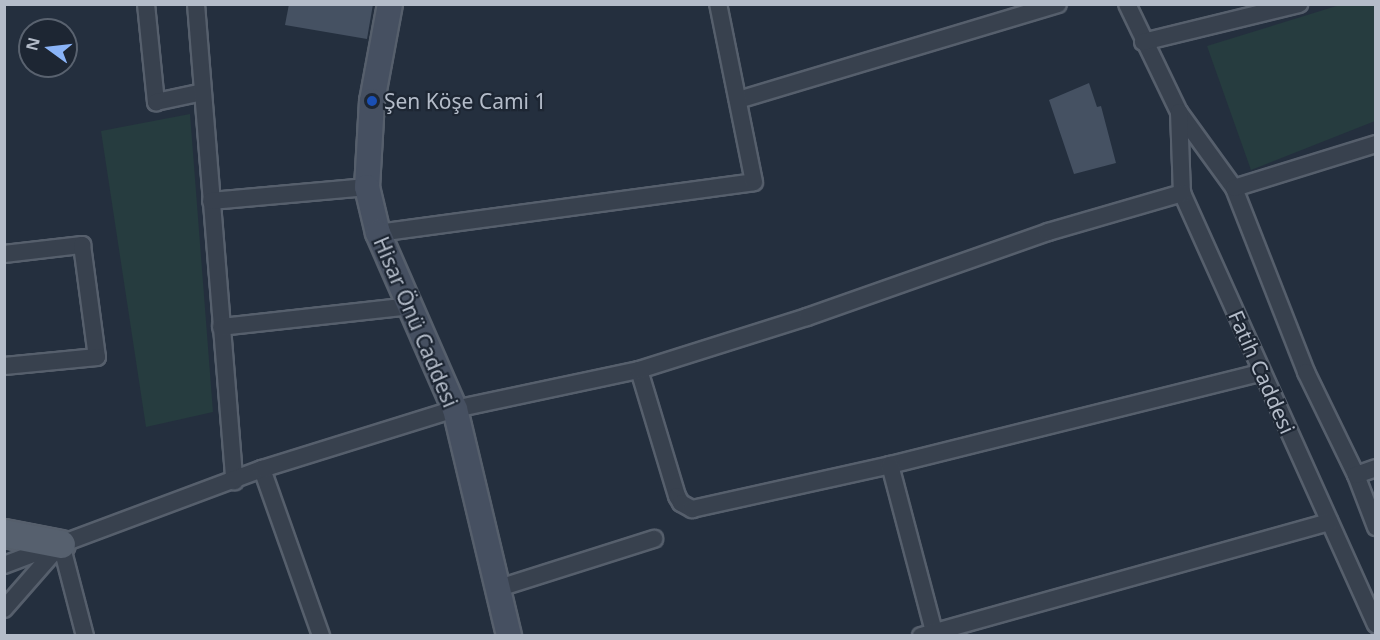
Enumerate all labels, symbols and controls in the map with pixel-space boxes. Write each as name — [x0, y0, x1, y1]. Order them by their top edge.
north arrow — [18, 18, 78, 78]
text: N — [20, 35, 45, 53]
place label: Şen Köşe Cami 1 — [384, 88, 546, 114]
marker: Şen Köşe Cami 1 — [365, 94, 379, 108]
street label: Hisar Önü Caddesi — [369, 233, 463, 411]
street label: Fatih Caddesi — [1224, 306, 1300, 438]

